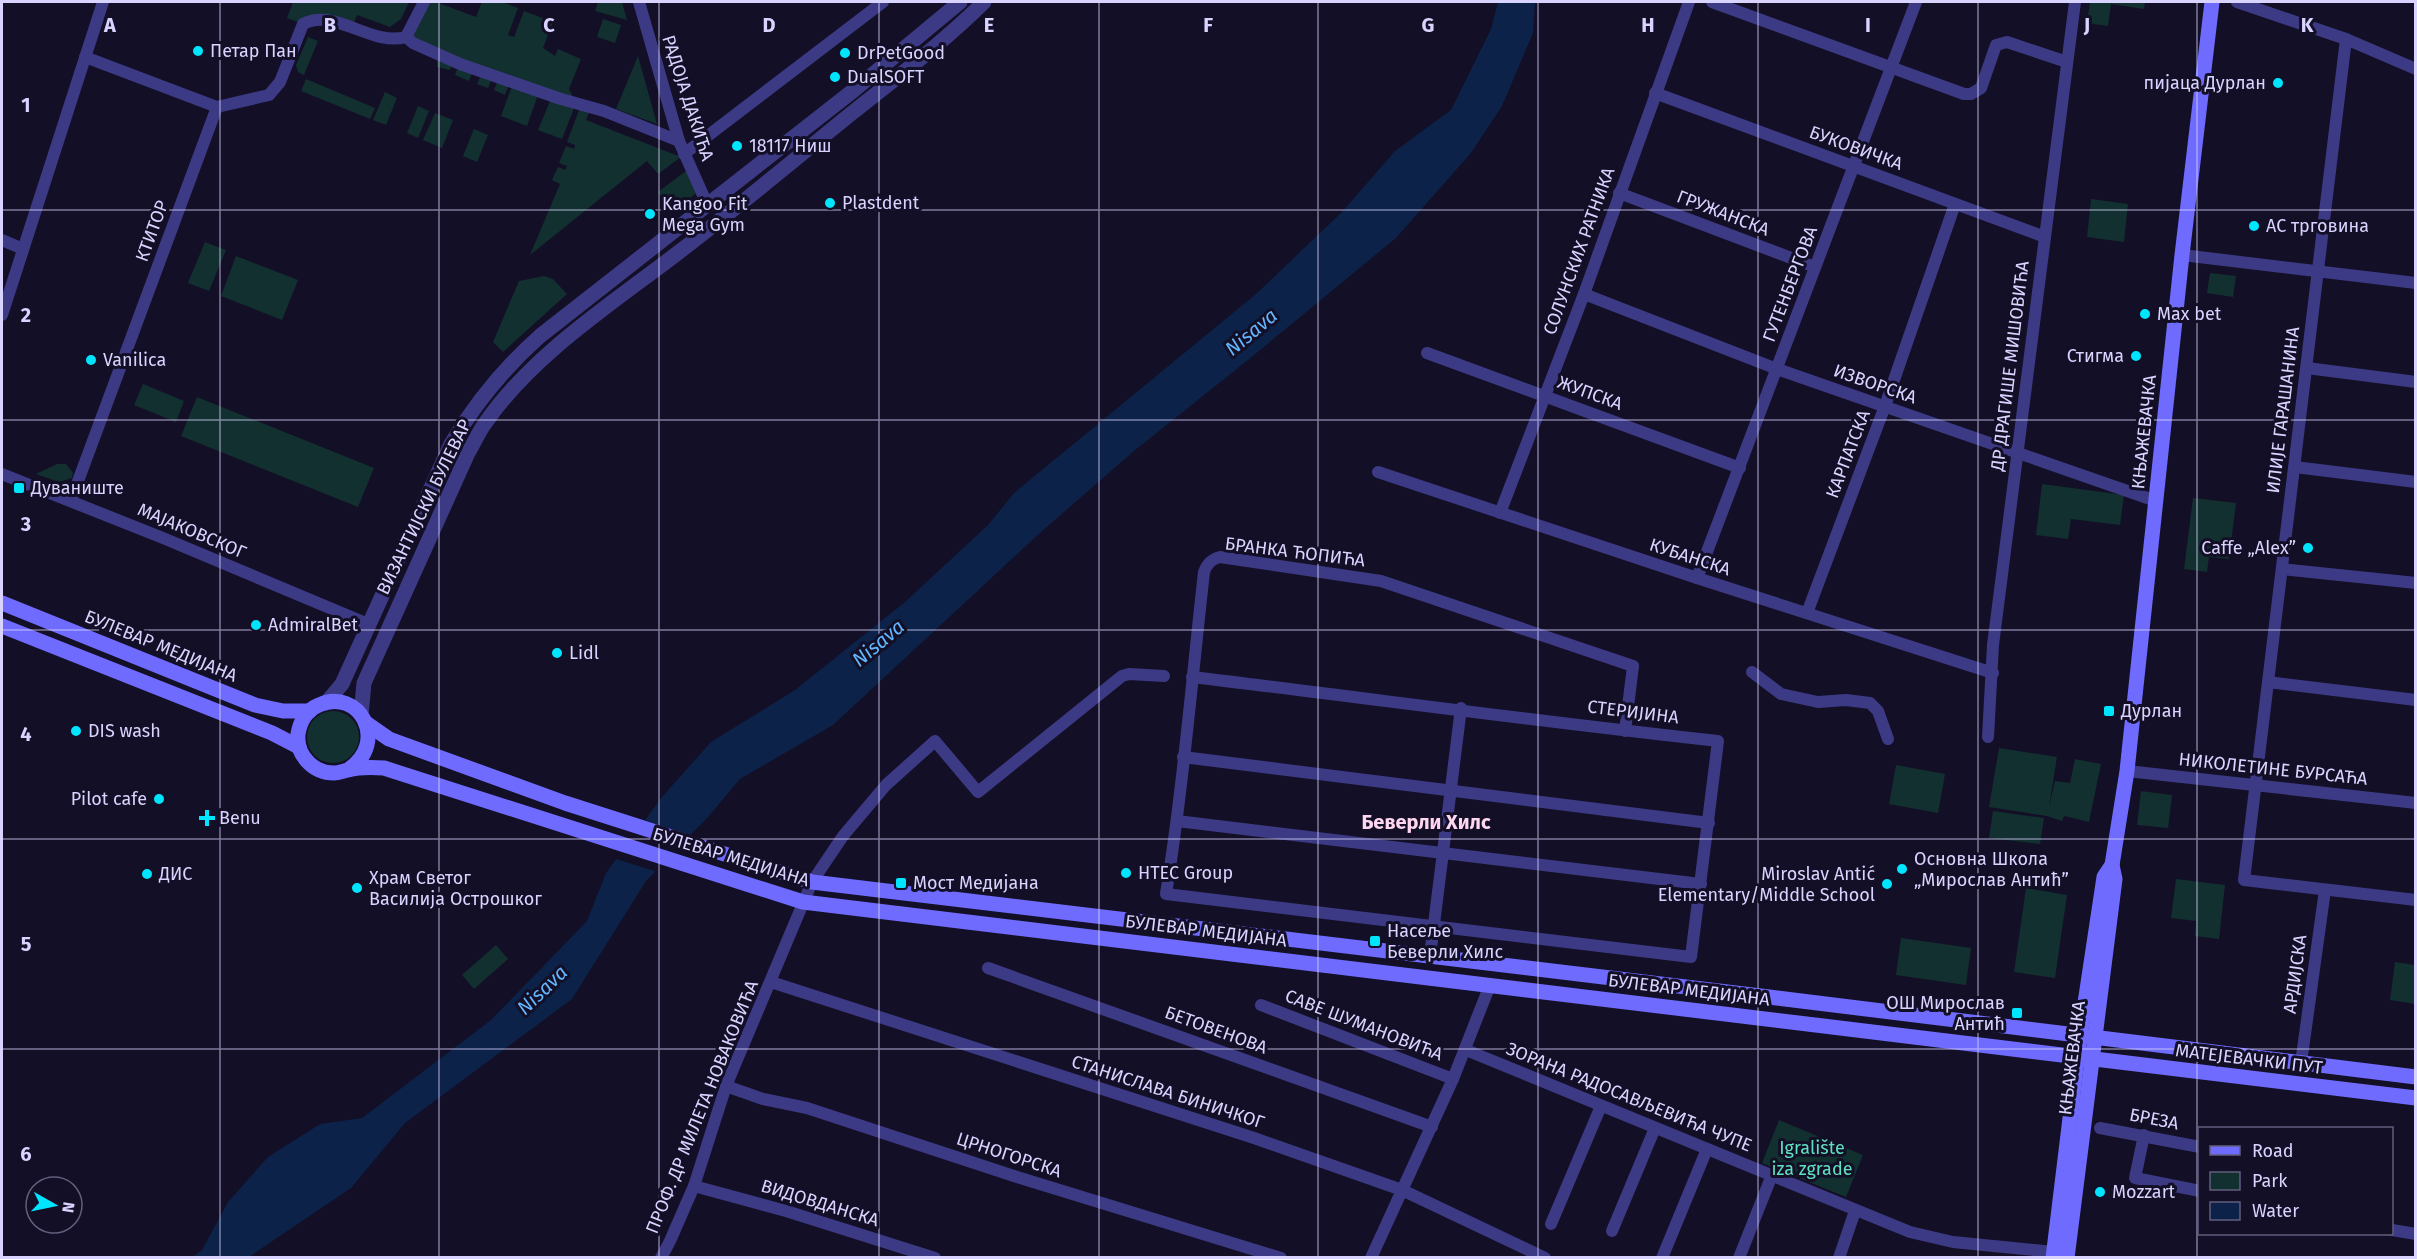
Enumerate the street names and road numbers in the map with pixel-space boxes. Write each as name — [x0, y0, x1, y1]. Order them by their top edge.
street label: РАДОЈА ДАКИЋА — [657, 32, 719, 164]
street label: БУКОВИЧКА — [1806, 121, 1906, 175]
street label: СОЛУНСКИХ РАТНИКА — [1538, 164, 1620, 338]
street label: ГРУЖАНСКА — [1674, 185, 1773, 241]
street label: КТИТОР — [131, 197, 173, 265]
street label: ГУТЕНБЕРГОВА — [1758, 222, 1822, 345]
street label: ДР ДРАГИШЕ МИШОВИЋА — [1986, 259, 2034, 473]
street label: ИЛИЈЕ ГАРАШАНИНА — [2262, 325, 2304, 495]
street label: ИЗВОРСКА — [1831, 360, 1920, 409]
street label: ЖУПСКА — [1554, 371, 1626, 415]
street label: КЊАЖЕВАЧКА — [2127, 373, 2161, 490]
street label: КАРПАТСКА — [1821, 406, 1875, 501]
street label: ВИЗАНТИЈСКИ БУЛЕВАР — [372, 416, 476, 598]
street label: МАЈАКОВСКОГ — [134, 498, 250, 564]
street label: БРАНКА ЋОПИЋА — [1224, 532, 1367, 572]
street label: КУБАНСКА — [1647, 534, 1734, 581]
street label: БУЛЕВАР МЕДИЈАНА — [81, 605, 241, 687]
street label: СТЕРИЈИНА — [1586, 695, 1681, 729]
street label: НИКОЛЕТИНЕ БУРСАЋА — [2178, 748, 2369, 790]
street label: БУЛЕВАР МЕДИЈАНА — [650, 823, 813, 891]
street label: БУЛЕВАР МЕДИЈАНА — [1124, 910, 1289, 952]
street label: АРДИЈСКА — [2279, 932, 2312, 1015]
street label: БУЛЕВАР МЕДИЈАНА — [1607, 969, 1772, 1011]
street label: ПРОФ. ДР МИЛЕТА НОВАКОВИЋА — [641, 977, 763, 1237]
street label: САВЕ ШУМАНОВИЋА — [1282, 985, 1447, 1066]
street label: КЊАЖЕВАЧКА — [2054, 999, 2090, 1116]
street label: БЕТОВЕНОВА — [1162, 1001, 1271, 1059]
street label: ЗОРАНА РАДОСАВЉЕВИЋА ЧУПЕ — [1503, 1038, 1755, 1156]
street label: МАТЕЈЕВАЧКИ ПУТ — [2174, 1039, 2324, 1079]
street label: СТАНИСЛАВА БИНИЧКОГ — [1069, 1050, 1267, 1134]
street label: БРЕЗА — [2127, 1103, 2181, 1135]
street label: ЦРНОГОРСКА — [954, 1128, 1065, 1183]
street label: ВИДОВДАНСКА — [758, 1175, 882, 1232]

